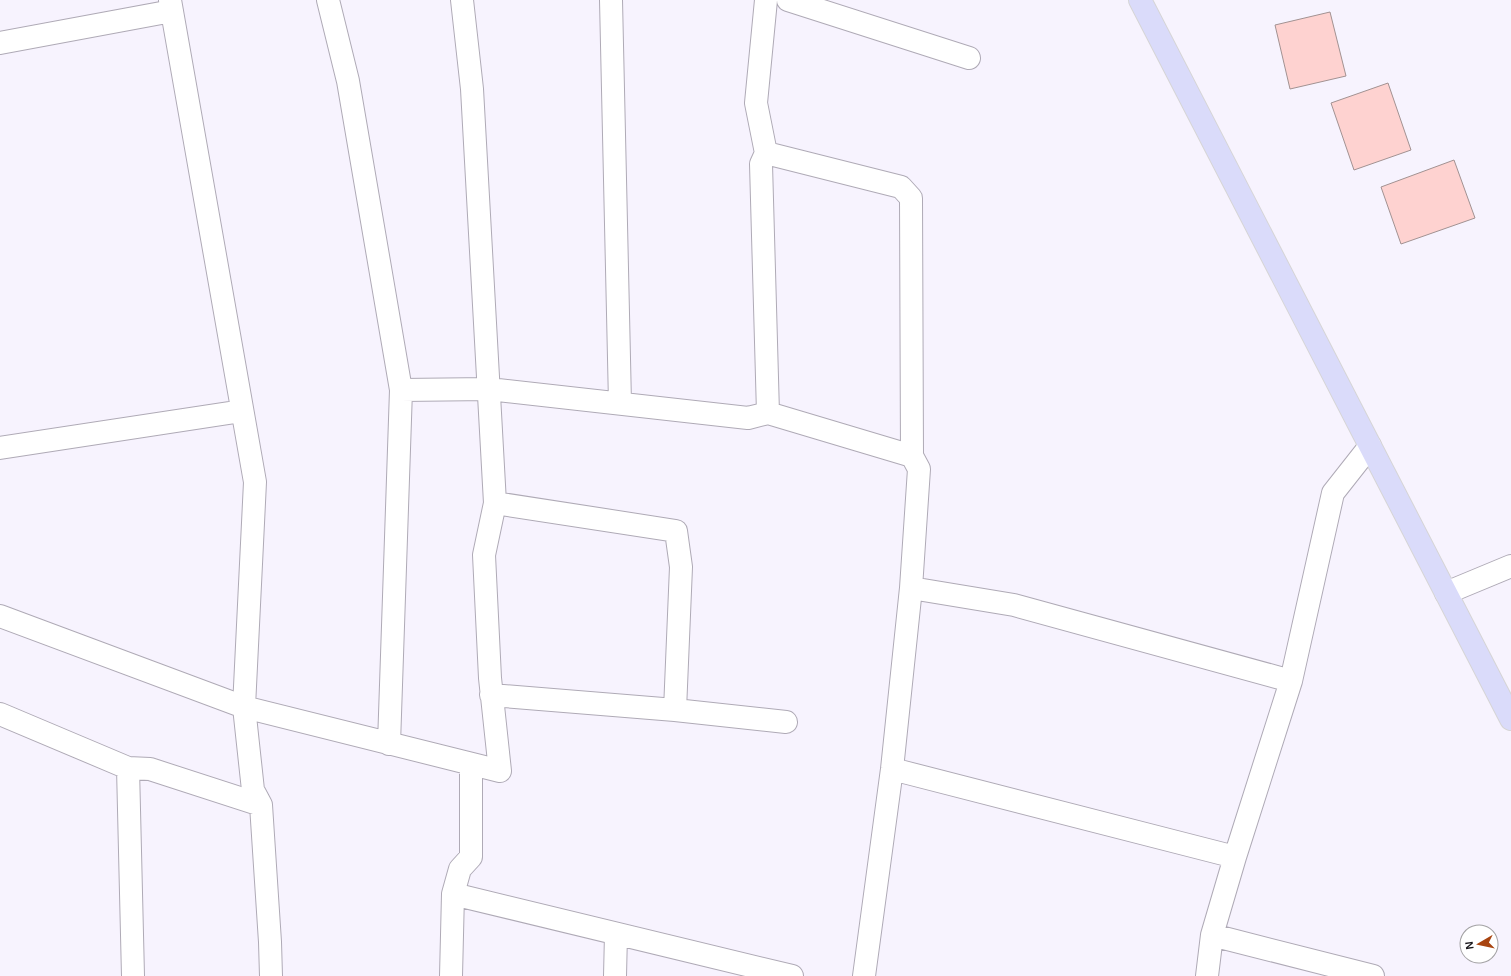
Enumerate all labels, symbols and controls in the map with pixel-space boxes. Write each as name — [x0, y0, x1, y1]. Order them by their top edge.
north arrow — [1459, 924, 1499, 964]
text: N — [1463, 941, 1476, 950]

